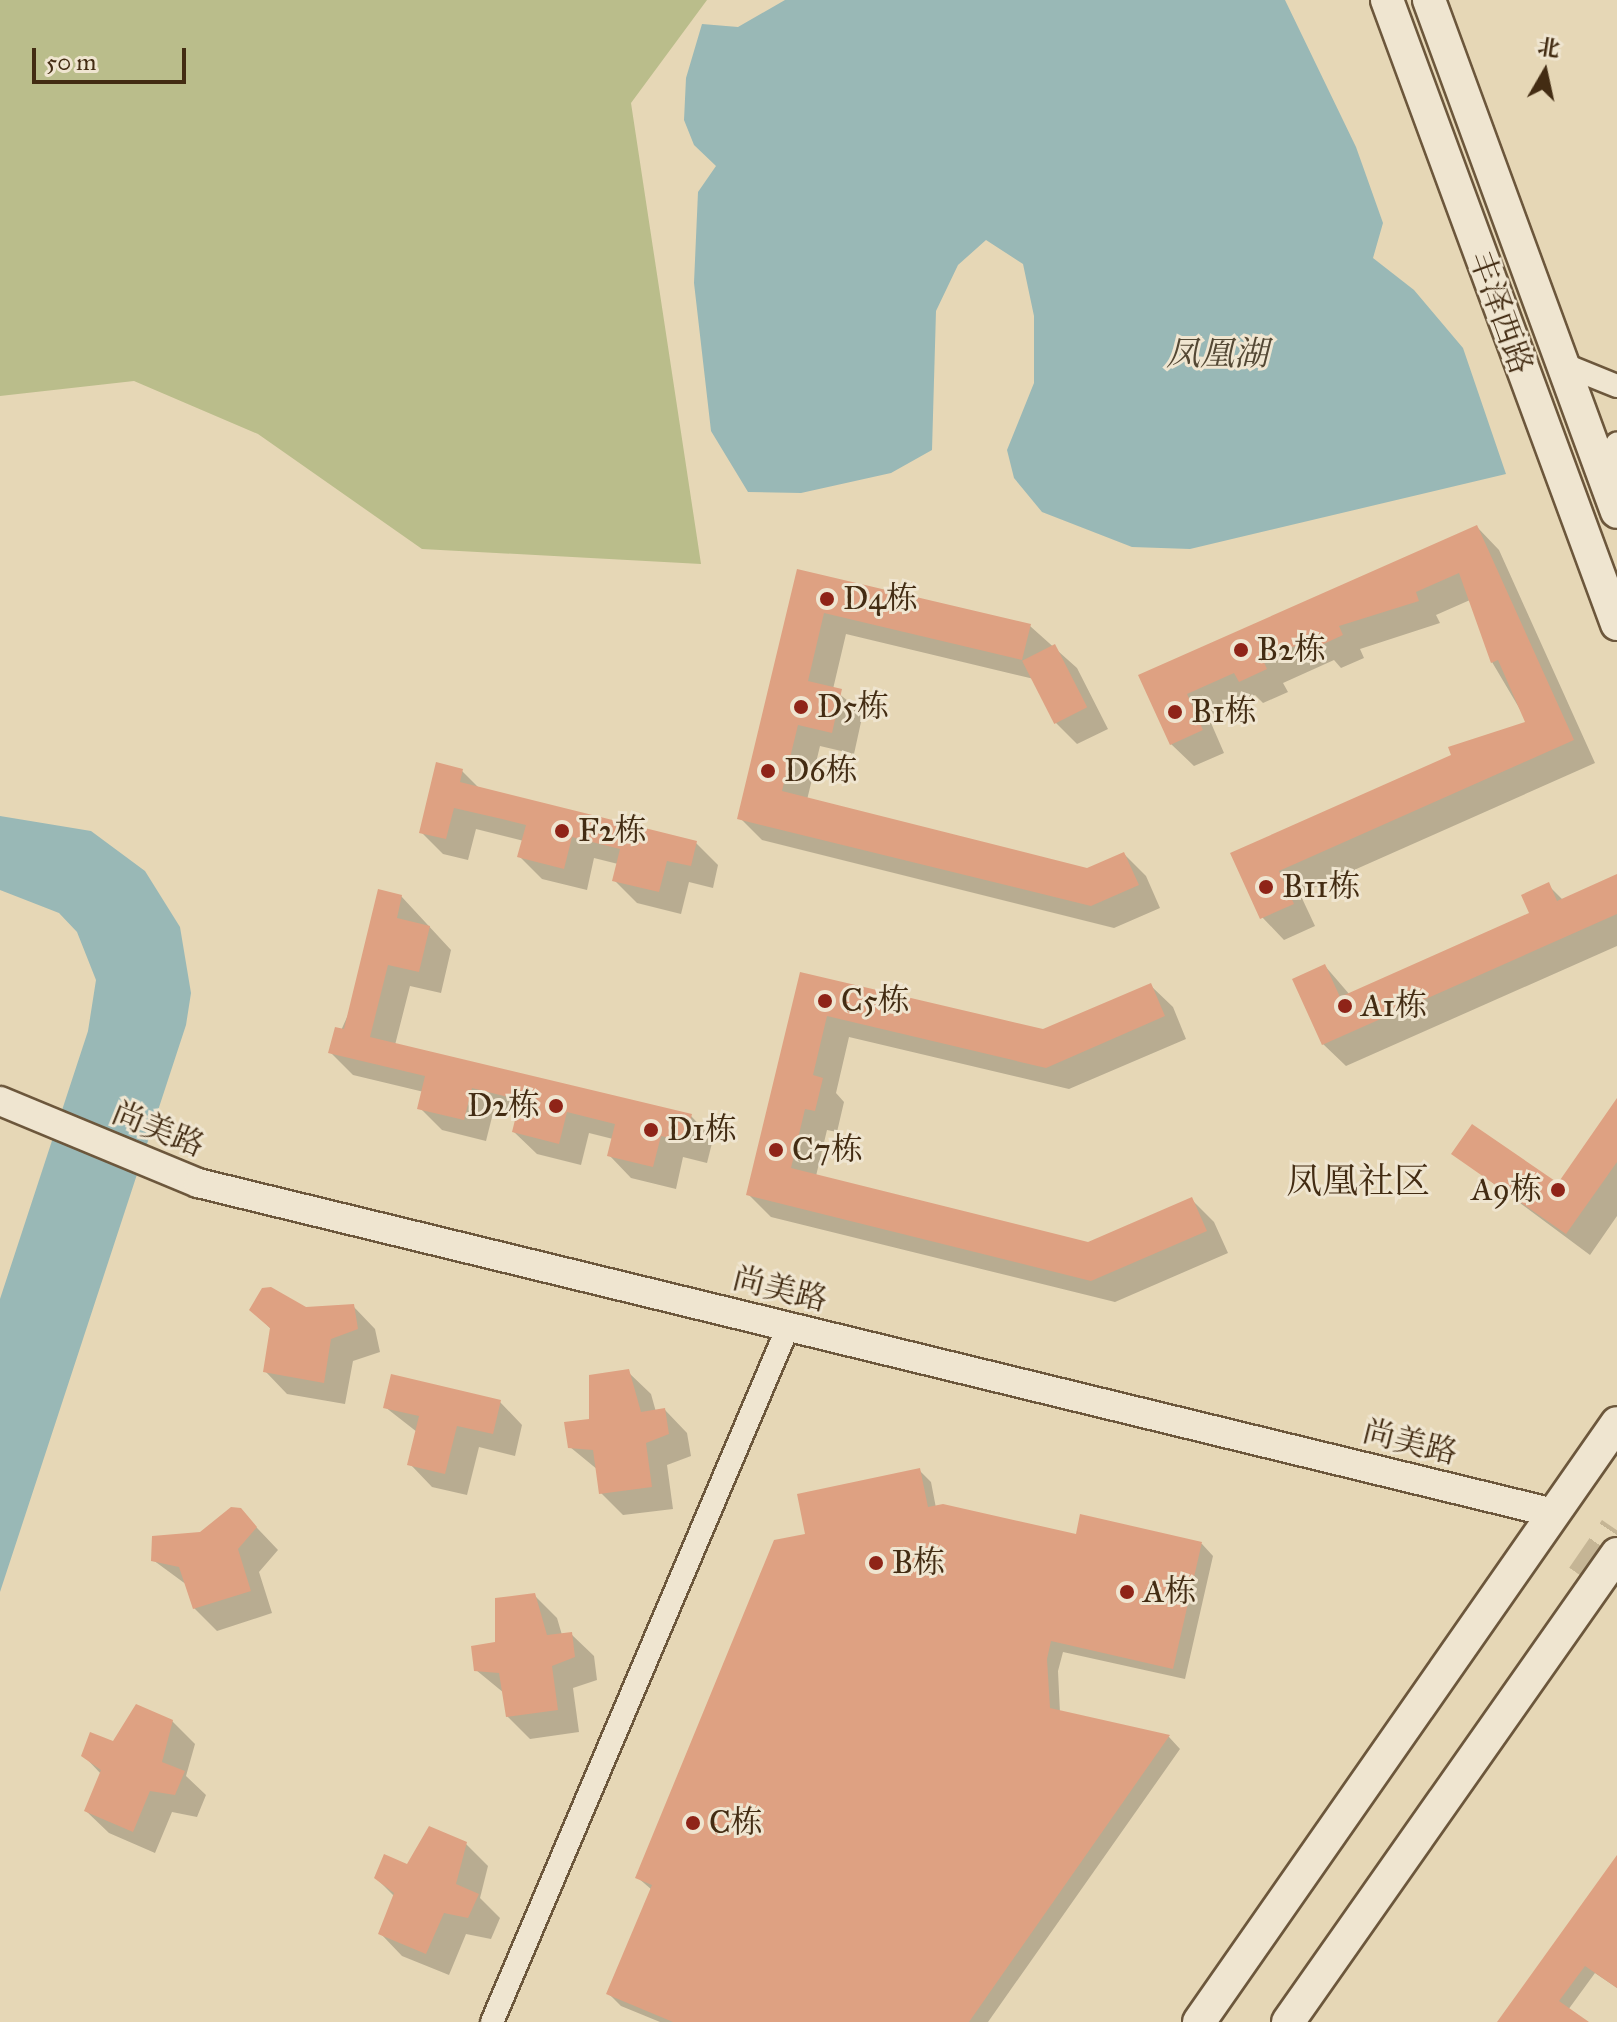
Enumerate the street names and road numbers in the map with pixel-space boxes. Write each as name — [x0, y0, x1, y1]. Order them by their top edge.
street label: 丰泽西路 — [1460, 246, 1540, 380]
street label: 尚美路 — [106, 1094, 210, 1166]
street label: 尚美路 — [729, 1260, 831, 1320]
street label: 尚美路 — [1359, 1413, 1461, 1473]

